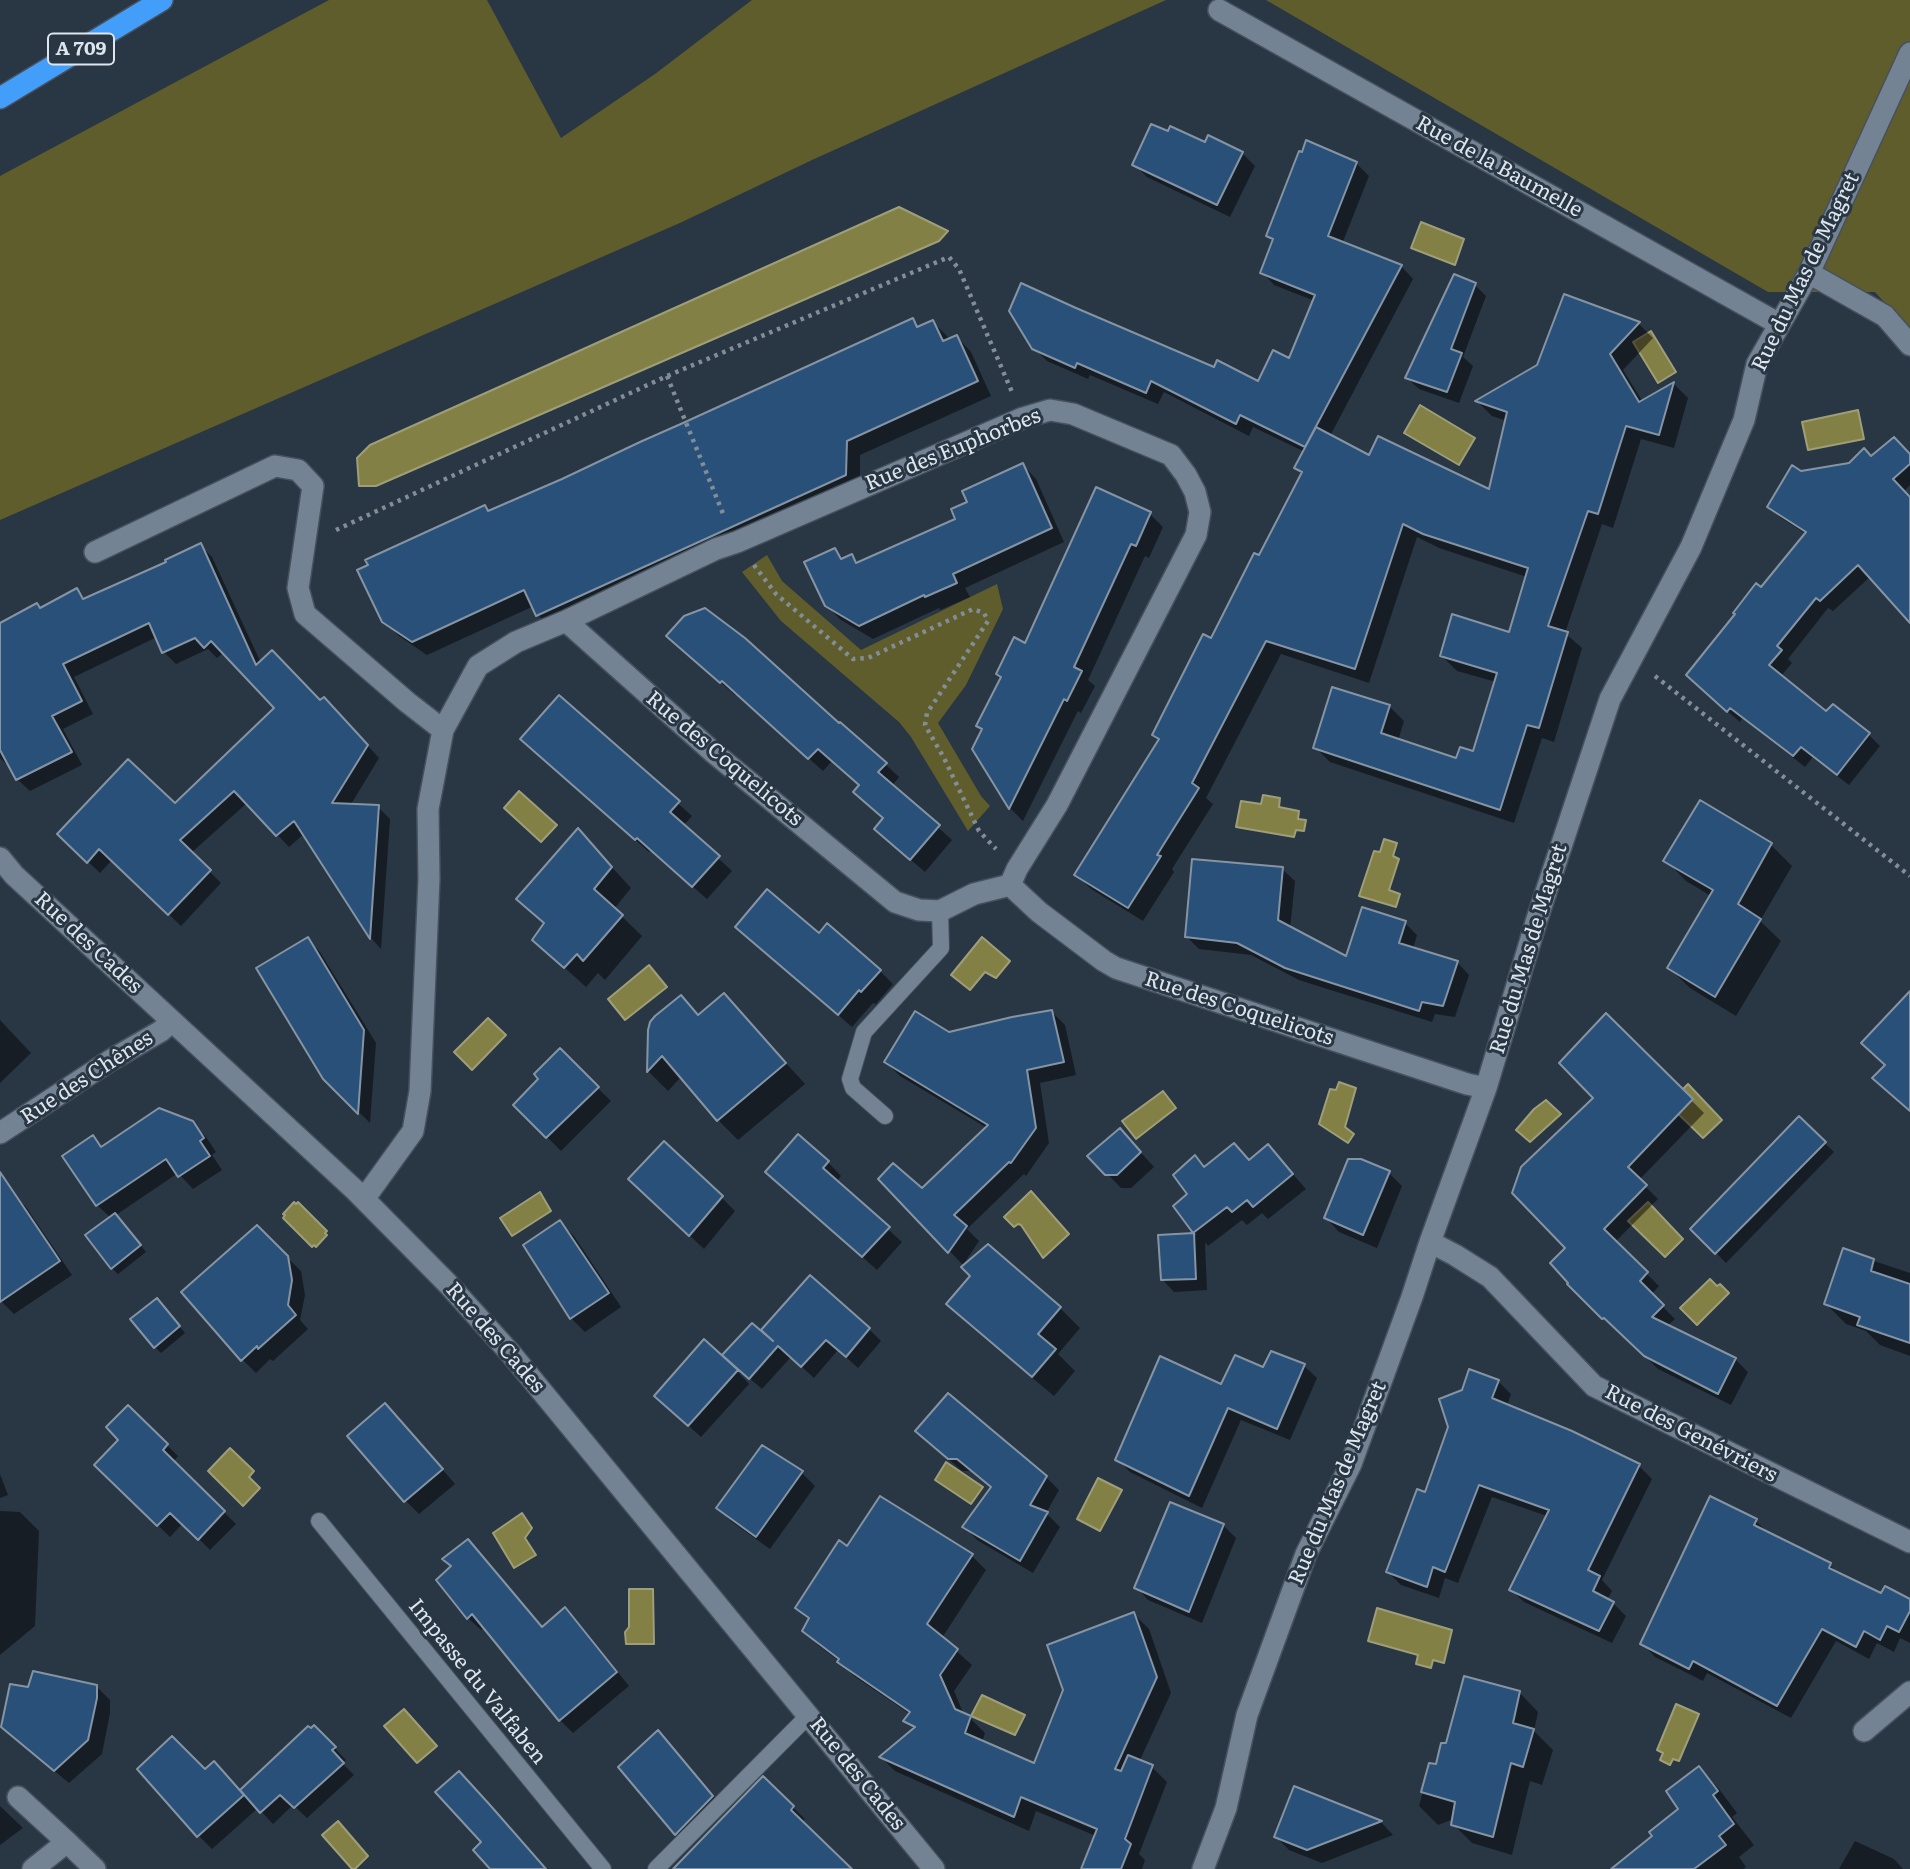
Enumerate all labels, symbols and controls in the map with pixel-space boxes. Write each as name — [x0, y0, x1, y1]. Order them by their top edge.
road number: A 709 — [48, 34, 114, 64]
street label: Rue de la Baumelle — [1411, 111, 1587, 223]
street label: Rue du Mas de Magret — [1747, 168, 1865, 376]
street label: Rue des Euphorbes — [862, 403, 1044, 497]
street label: Rue des Coquelicots — [641, 686, 807, 832]
street label: Rue du Mas de Magret — [1485, 841, 1573, 1057]
street label: Rue des Cades — [29, 887, 147, 999]
street label: Rue des Coquelicots — [1142, 967, 1336, 1051]
street label: Rue des Chênes — [16, 1026, 158, 1130]
street label: Rue des Cades — [440, 1278, 550, 1398]
street label: Rue du Mas de Magret — [1284, 1378, 1392, 1588]
street label: Rue des Genévriers — [1601, 1380, 1781, 1488]
street label: Impasse du Valfaben — [403, 1594, 551, 1770]
street label: Rue des Cades — [804, 1712, 910, 1836]

